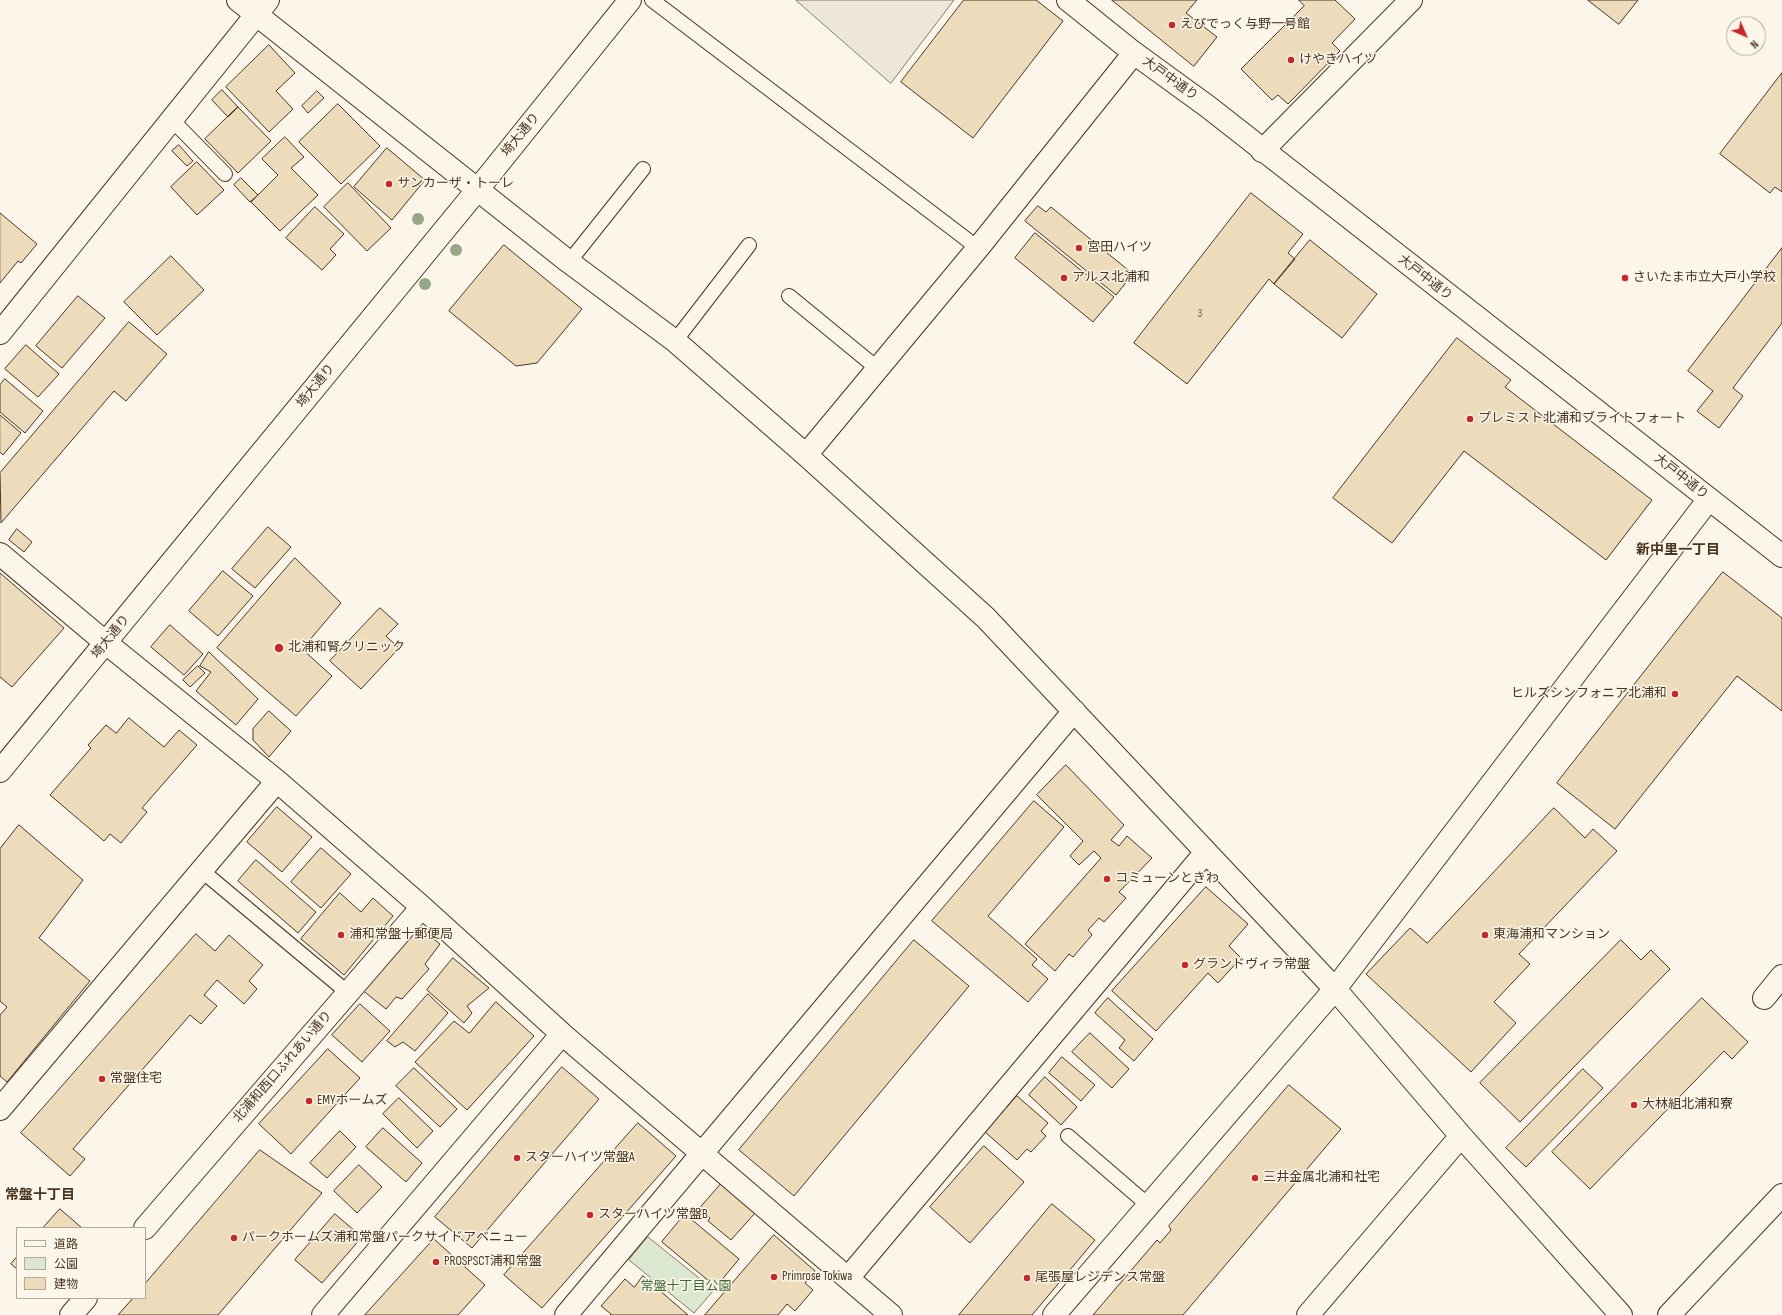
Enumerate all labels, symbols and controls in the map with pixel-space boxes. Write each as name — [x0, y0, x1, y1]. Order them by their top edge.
north arrow — [1726, 16, 1766, 56]
place label: えぴでっく与野一号館 — [1180, 17, 1310, 33]
marker: えぴでっく与野一号館 — [1167, 20, 1177, 30]
text: N — [1747, 37, 1761, 51]
place label: けやきハイツ — [1299, 52, 1377, 68]
street label: 大戸中通り — [1139, 54, 1201, 104]
marker: けやきハイツ — [1286, 55, 1296, 65]
street label: 埼大通り — [499, 110, 543, 160]
place label: サンカーザ・トーレ — [397, 176, 514, 192]
marker: サンカーザ・トーレ — [384, 179, 394, 189]
place label: 宮田ハイツ — [1087, 240, 1152, 256]
marker: 宮田ハイツ — [1074, 243, 1084, 253]
street label: 大戸中通り — [1395, 252, 1455, 304]
place label: アルス北浦和 — [1072, 270, 1150, 286]
place label: さいたま市立大戸小学校 — [1633, 270, 1776, 286]
marker: アルス北浦和 — [1059, 273, 1069, 283]
marker: さいたま市立大戸小学校 — [1620, 273, 1630, 283]
house number: 3 — [1198, 307, 1202, 321]
street label: 埼大通り — [294, 361, 338, 411]
place label: プレミスト北浦和ブライトフォート — [1478, 411, 1686, 427]
marker: プレミスト北浦和ブライトフォート — [1465, 414, 1475, 424]
street label: 大戸中通り — [1651, 451, 1711, 503]
district label: 新中里一丁目 — [1636, 542, 1720, 558]
street label: 埼大通り — [89, 612, 133, 662]
place label: 北浦和腎クリニック — [288, 640, 405, 656]
marker: 北浦和腎クリニック — [273, 642, 285, 654]
place label: ヒルズシンフォニア北浦和 — [1511, 686, 1667, 702]
marker: ヒルズシンフォニア北浦和 — [1670, 689, 1680, 699]
place label: コミューンときわ — [1115, 871, 1219, 887]
marker: コミューンときわ — [1102, 874, 1112, 884]
place label: 浦和常盤十郵便局 — [349, 927, 453, 943]
place label: 東海浦和マンション — [1493, 927, 1610, 943]
marker: 浦和常盤十郵便局 — [336, 930, 346, 940]
marker: 東海浦和マンション — [1480, 930, 1490, 940]
place label: グランドヴィラ常盤 — [1193, 957, 1310, 973]
marker: グランドヴィラ常盤 — [1180, 960, 1190, 970]
street label: 北浦和西口ふれあい通り — [230, 1008, 336, 1126]
place label: 常盤住宅 — [110, 1071, 162, 1087]
marker: 常盤住宅 — [97, 1074, 107, 1084]
place label: EMYホームズ — [317, 1093, 387, 1109]
marker: EMYホームズ — [304, 1096, 314, 1106]
place label: 大林組北浦和寮 — [1642, 1097, 1733, 1113]
marker: 大林組北浦和寮 — [1629, 1100, 1639, 1110]
place label: スターハイツ常盤A — [525, 1150, 635, 1166]
marker: スターハイツ常盤A — [512, 1153, 522, 1163]
place label: 三井金属北浦和社宅 — [1263, 1170, 1380, 1186]
marker: 三井金属北浦和社宅 — [1250, 1173, 1260, 1183]
district label: 常盤十丁目 — [5, 1187, 75, 1203]
place label: スターハイツ常盤B — [598, 1207, 708, 1223]
marker: スターハイツ常盤B — [585, 1210, 595, 1220]
legend — [16, 1227, 146, 1299]
place label: パークホームズ浦和常盤パークサイドアベニュー — [242, 1230, 528, 1246]
marker: パークホームズ浦和常盤パークサイドアベニュー — [229, 1233, 239, 1243]
text: 道路 — [54, 1237, 78, 1252]
place label: PROSPSCT浦和常盤 — [444, 1254, 542, 1270]
text: 公園 — [54, 1257, 78, 1272]
marker: PROSPSCT浦和常盤 — [431, 1257, 441, 1267]
place label: Primrose Tokiwa — [782, 1269, 852, 1285]
place label: 尾張屋レジデンス常盤 — [1035, 1270, 1165, 1286]
marker: Primrose Tokiwa — [769, 1272, 779, 1282]
marker: 尾張屋レジデンス常盤 — [1022, 1273, 1032, 1283]
text: 建物 — [54, 1277, 78, 1292]
park label: 常盤十丁目公園 — [641, 1279, 731, 1295]

